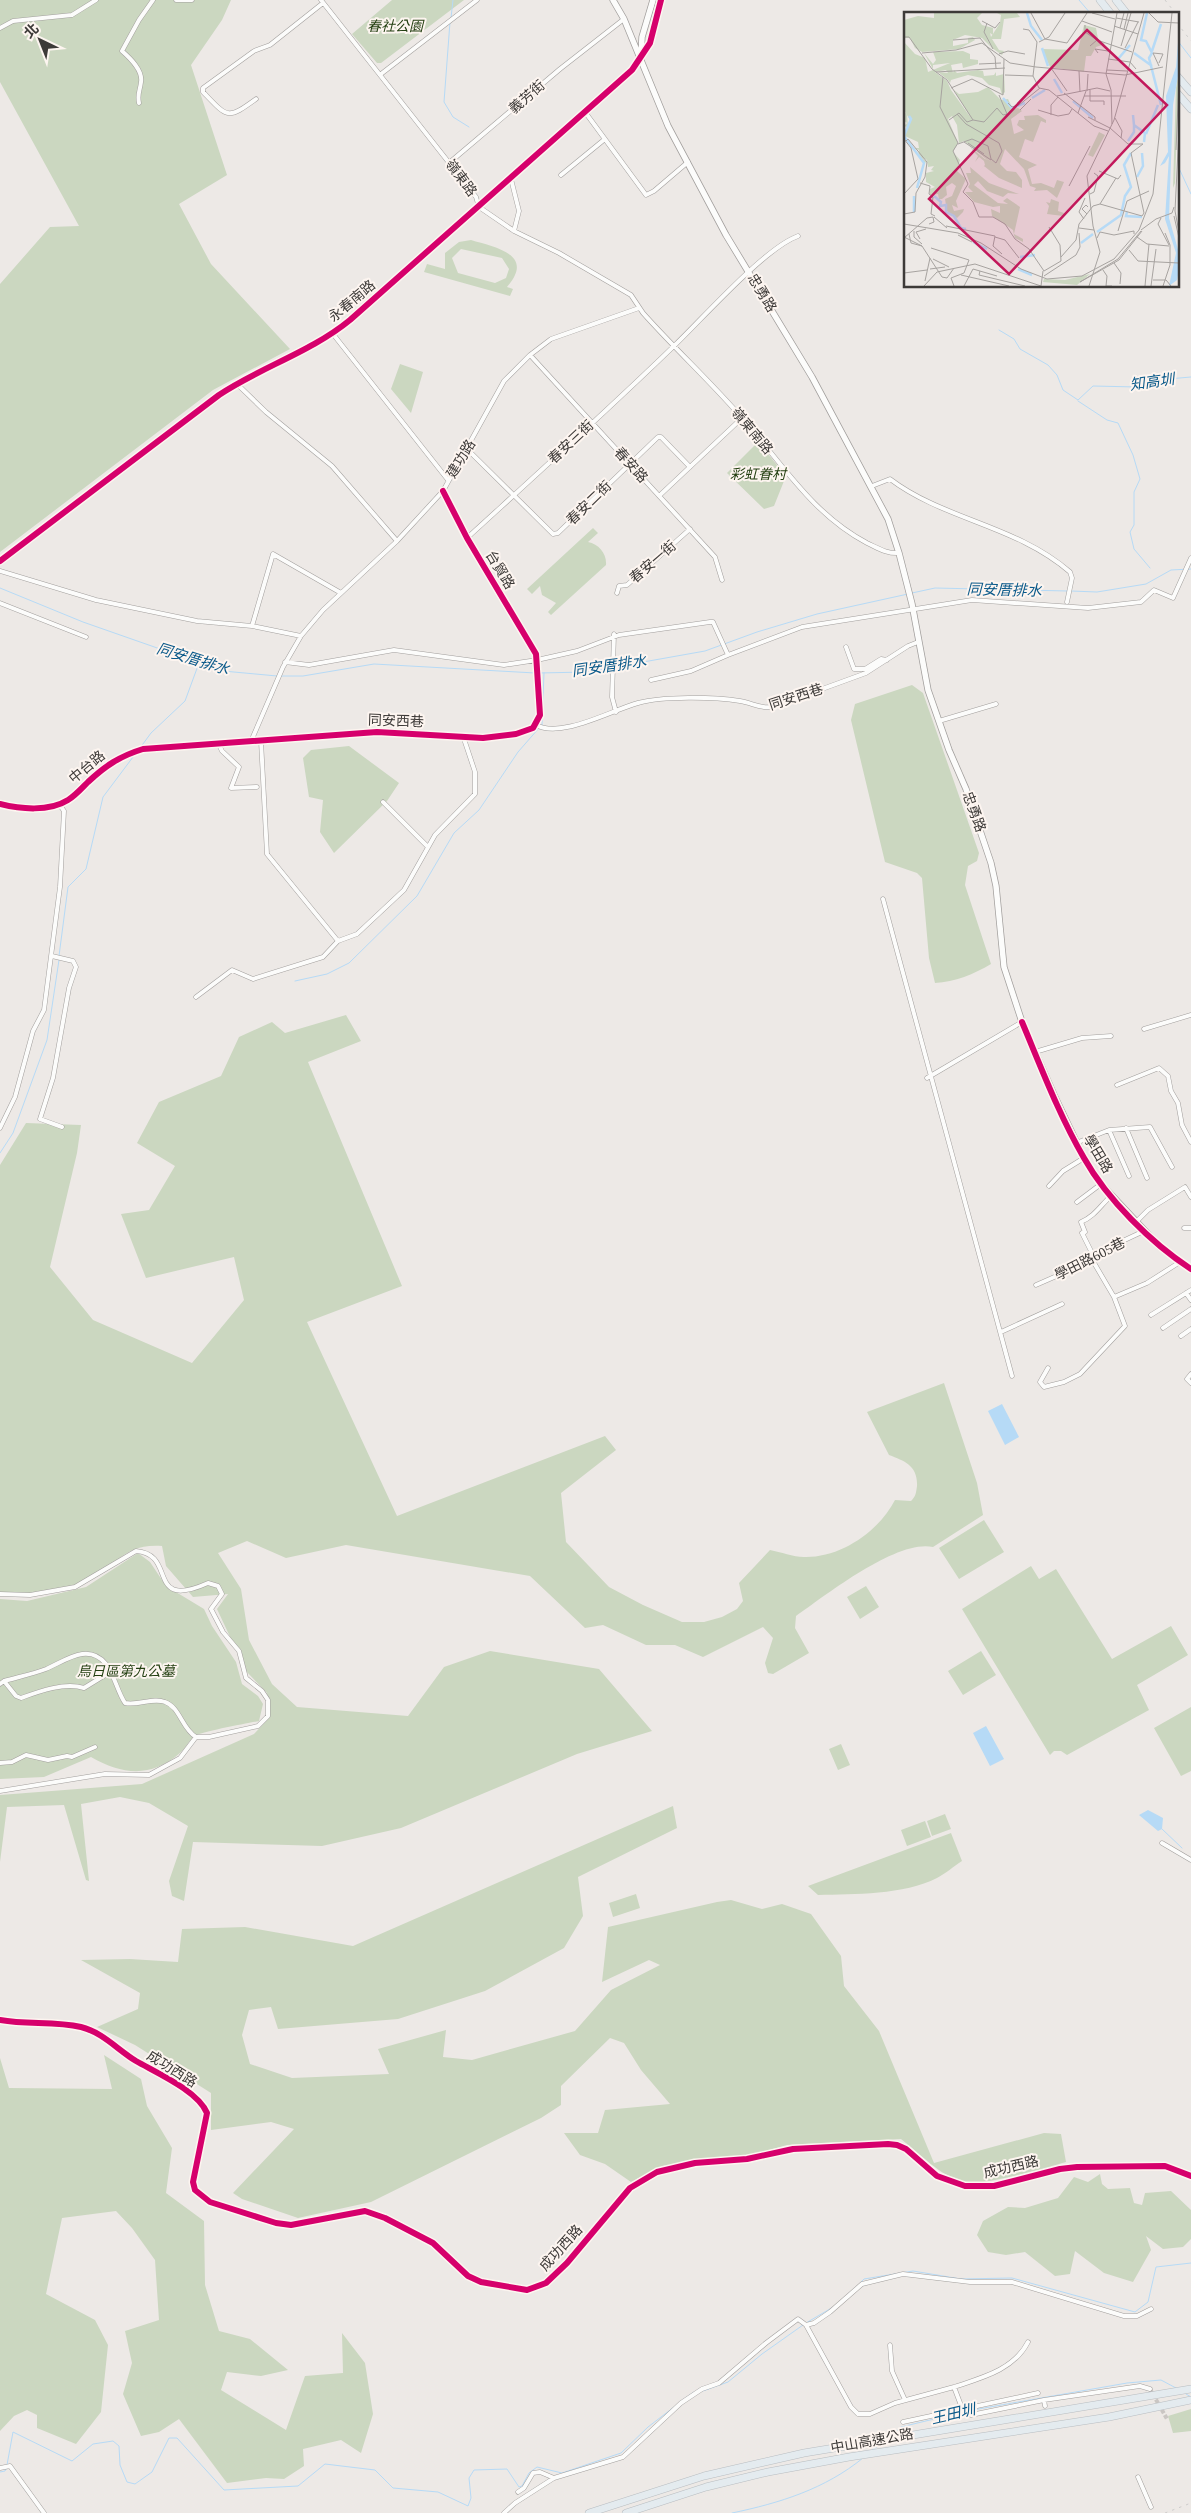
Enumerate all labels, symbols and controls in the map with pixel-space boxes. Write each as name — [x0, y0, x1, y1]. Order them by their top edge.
inset map — [904, 12, 1178, 288]
north arrow — [15, 15, 65, 65]
park label: 春社公園 — [367, 19, 425, 34]
text: 北 — [21, 21, 42, 41]
street label: 義芳街 — [506, 78, 548, 116]
street label: 嶺東路 — [442, 157, 480, 199]
street label: 忠勇路 — [745, 271, 779, 315]
street label: 永春南路 — [326, 277, 378, 325]
water label: 知高圳 — [1129, 371, 1177, 393]
street label: 嶺東南路 — [728, 405, 776, 457]
street label: 春安三街 — [545, 417, 597, 467]
street label: 建功路 — [444, 437, 478, 481]
street label: 春安路 — [611, 444, 651, 486]
park label: 彩虹眷村 — [730, 467, 788, 482]
street label: 春安二街 — [564, 478, 614, 528]
street label: 春安一街 — [627, 538, 679, 586]
street label: 台貿路 — [483, 548, 517, 592]
water label: 同安厝排水 — [966, 581, 1043, 599]
water label: 同安厝排水 — [155, 640, 232, 678]
water label: 同安厝排水 — [571, 653, 648, 679]
street label: 同安西巷 — [767, 681, 825, 713]
street label: 同安西巷 — [368, 713, 424, 729]
street label: 中台路 — [66, 748, 108, 786]
street label: 忠勇路 — [960, 790, 988, 834]
street label: 學田路 — [1081, 1132, 1115, 1176]
street label: 學田路605巷 — [1052, 1235, 1128, 1283]
park label: 烏日區第九公墓 — [77, 1664, 177, 1679]
street label: 成功西路 — [144, 2048, 200, 2090]
street label: 成功西路 — [982, 2153, 1040, 2181]
street label: 成功西路 — [537, 2222, 585, 2274]
water label: 王田圳 — [929, 2401, 979, 2427]
street label: 中山高速公路 — [829, 2425, 915, 2456]

